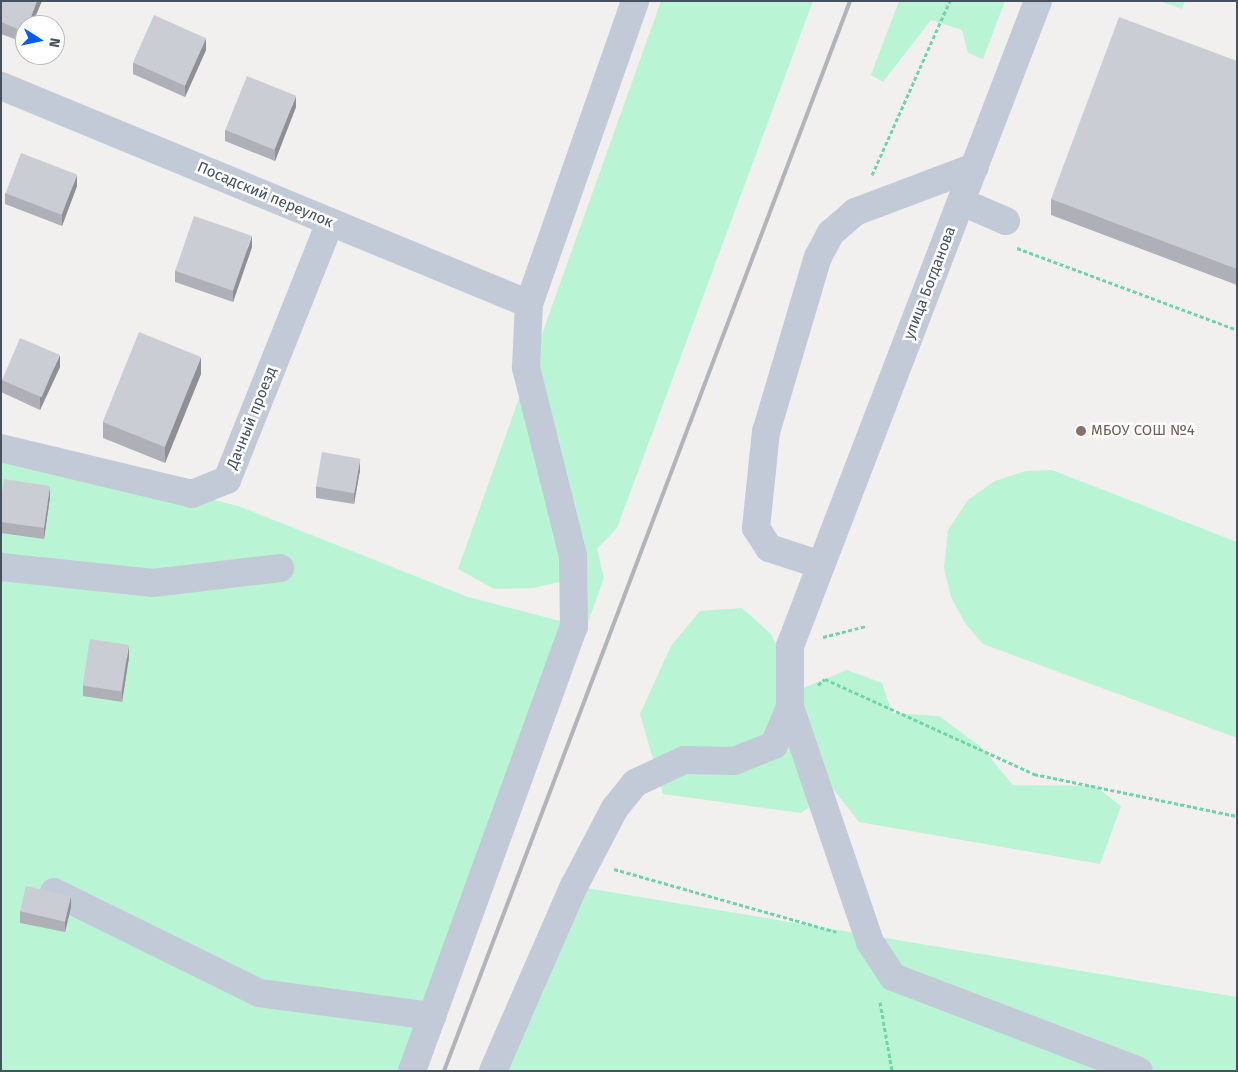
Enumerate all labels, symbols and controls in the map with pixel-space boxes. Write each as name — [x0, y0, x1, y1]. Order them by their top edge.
north arrow — [15, 15, 65, 65]
text: N — [45, 36, 63, 49]
street label: Посадский переулок — [194, 158, 336, 232]
street label: улица Богданова — [900, 224, 960, 342]
street label: Дачный проезд — [223, 364, 281, 472]
place label: МБОУ СОШ №4 — [1091, 422, 1195, 440]
marker: МБОУ СОШ №4 — [1075, 425, 1087, 437]

